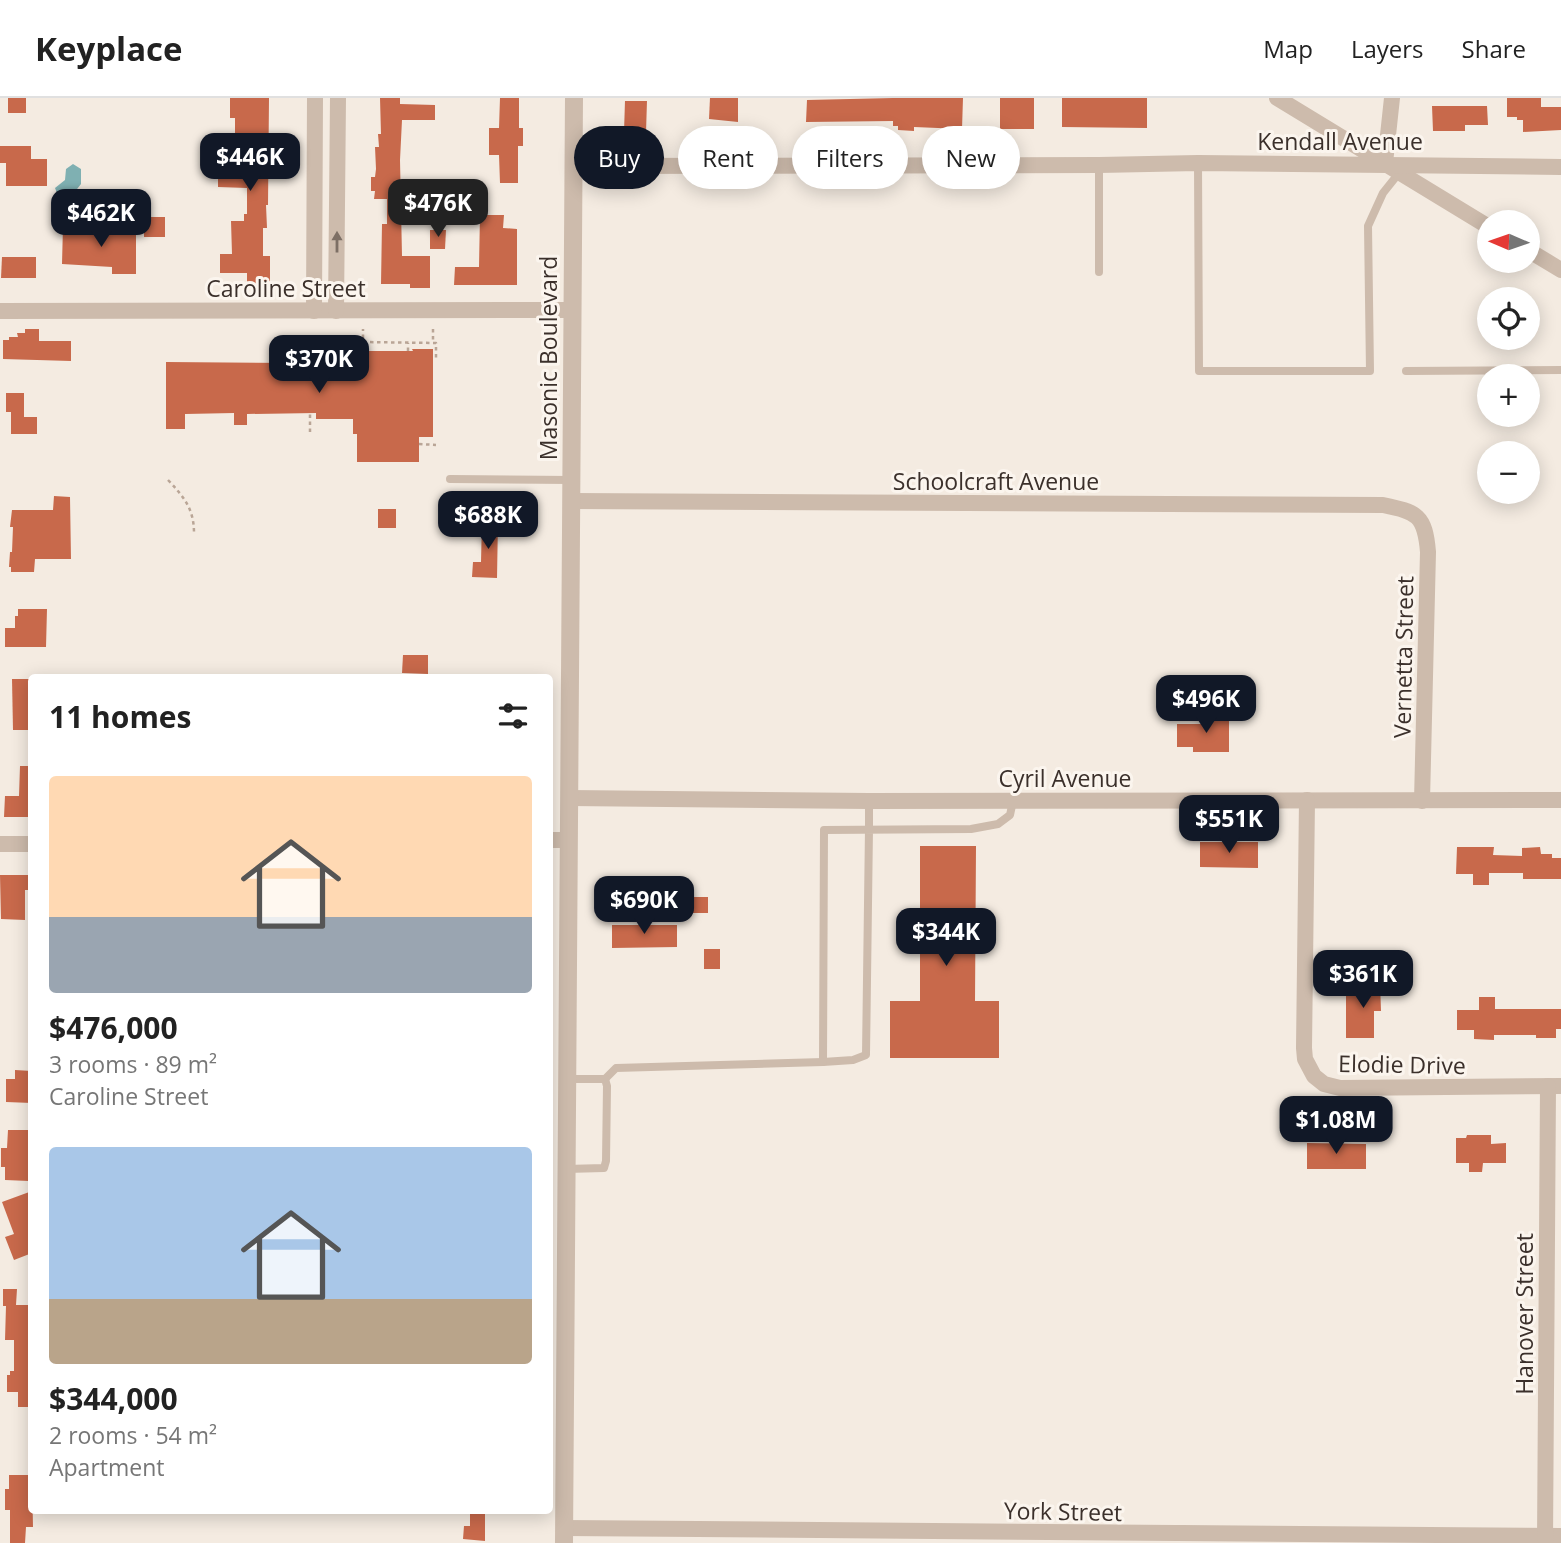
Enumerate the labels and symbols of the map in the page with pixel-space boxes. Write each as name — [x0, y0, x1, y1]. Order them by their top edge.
street label: Kendall Avenue — [1257, 125, 1423, 157]
pin: $446K — [201, 134, 299, 193]
pin: $476K — [389, 180, 487, 239]
pin: $462K — [52, 190, 150, 249]
north arrow — [1477, 210, 1540, 273]
one-way arrow — [331, 231, 343, 253]
street label: Masonic Boulevard — [532, 256, 564, 460]
street label: Caroline Street — [206, 272, 366, 304]
pin: $370K — [270, 336, 368, 395]
street label: Schoolcraft Avenue — [893, 465, 1099, 497]
pin: $688K — [439, 491, 537, 551]
street label: Vernetta Street — [1386, 576, 1420, 738]
pin: $496K — [1157, 676, 1255, 735]
street label: Cyril Avenue — [998, 762, 1132, 794]
pin: $551K — [1180, 796, 1278, 855]
pin: $690K — [595, 876, 693, 936]
pin: $344K — [897, 908, 995, 968]
pin: $361K — [1314, 950, 1412, 1010]
street label: Elodie Drive — [1338, 1047, 1466, 1081]
pin: $1.08M — [1279, 1096, 1393, 1156]
street label: Hanover Street — [1508, 1233, 1540, 1395]
street label: York Street — [1004, 1494, 1122, 1528]

